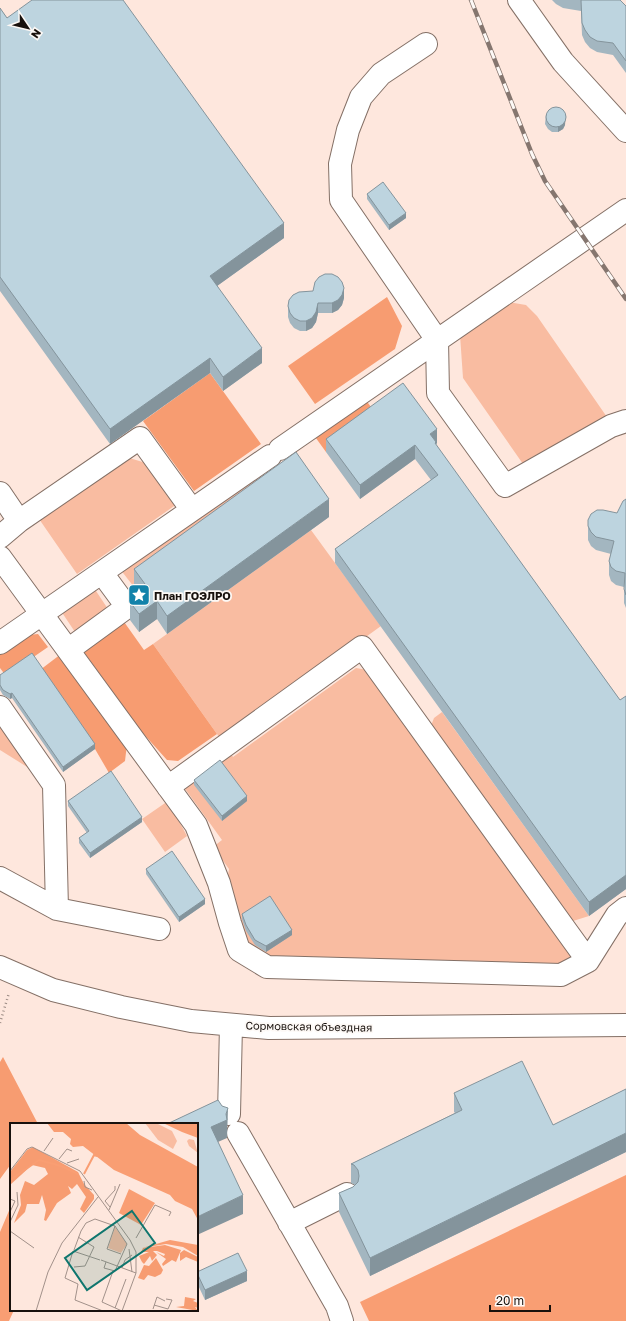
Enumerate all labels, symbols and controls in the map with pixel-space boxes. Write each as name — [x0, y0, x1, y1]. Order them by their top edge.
north arrow — [8, 8, 48, 48]
text: N — [29, 27, 44, 41]
place icon: План ГОЭЛРО — [126, 582, 152, 608]
place label: План ГОЭЛРО — [154, 589, 231, 602]
street label: Сормовская объездная — [245, 1018, 373, 1034]
inset map — [10, 1123, 198, 1311]
scale bar — [490, 1287, 550, 1313]
text: 20 m — [496, 1293, 524, 1308]

